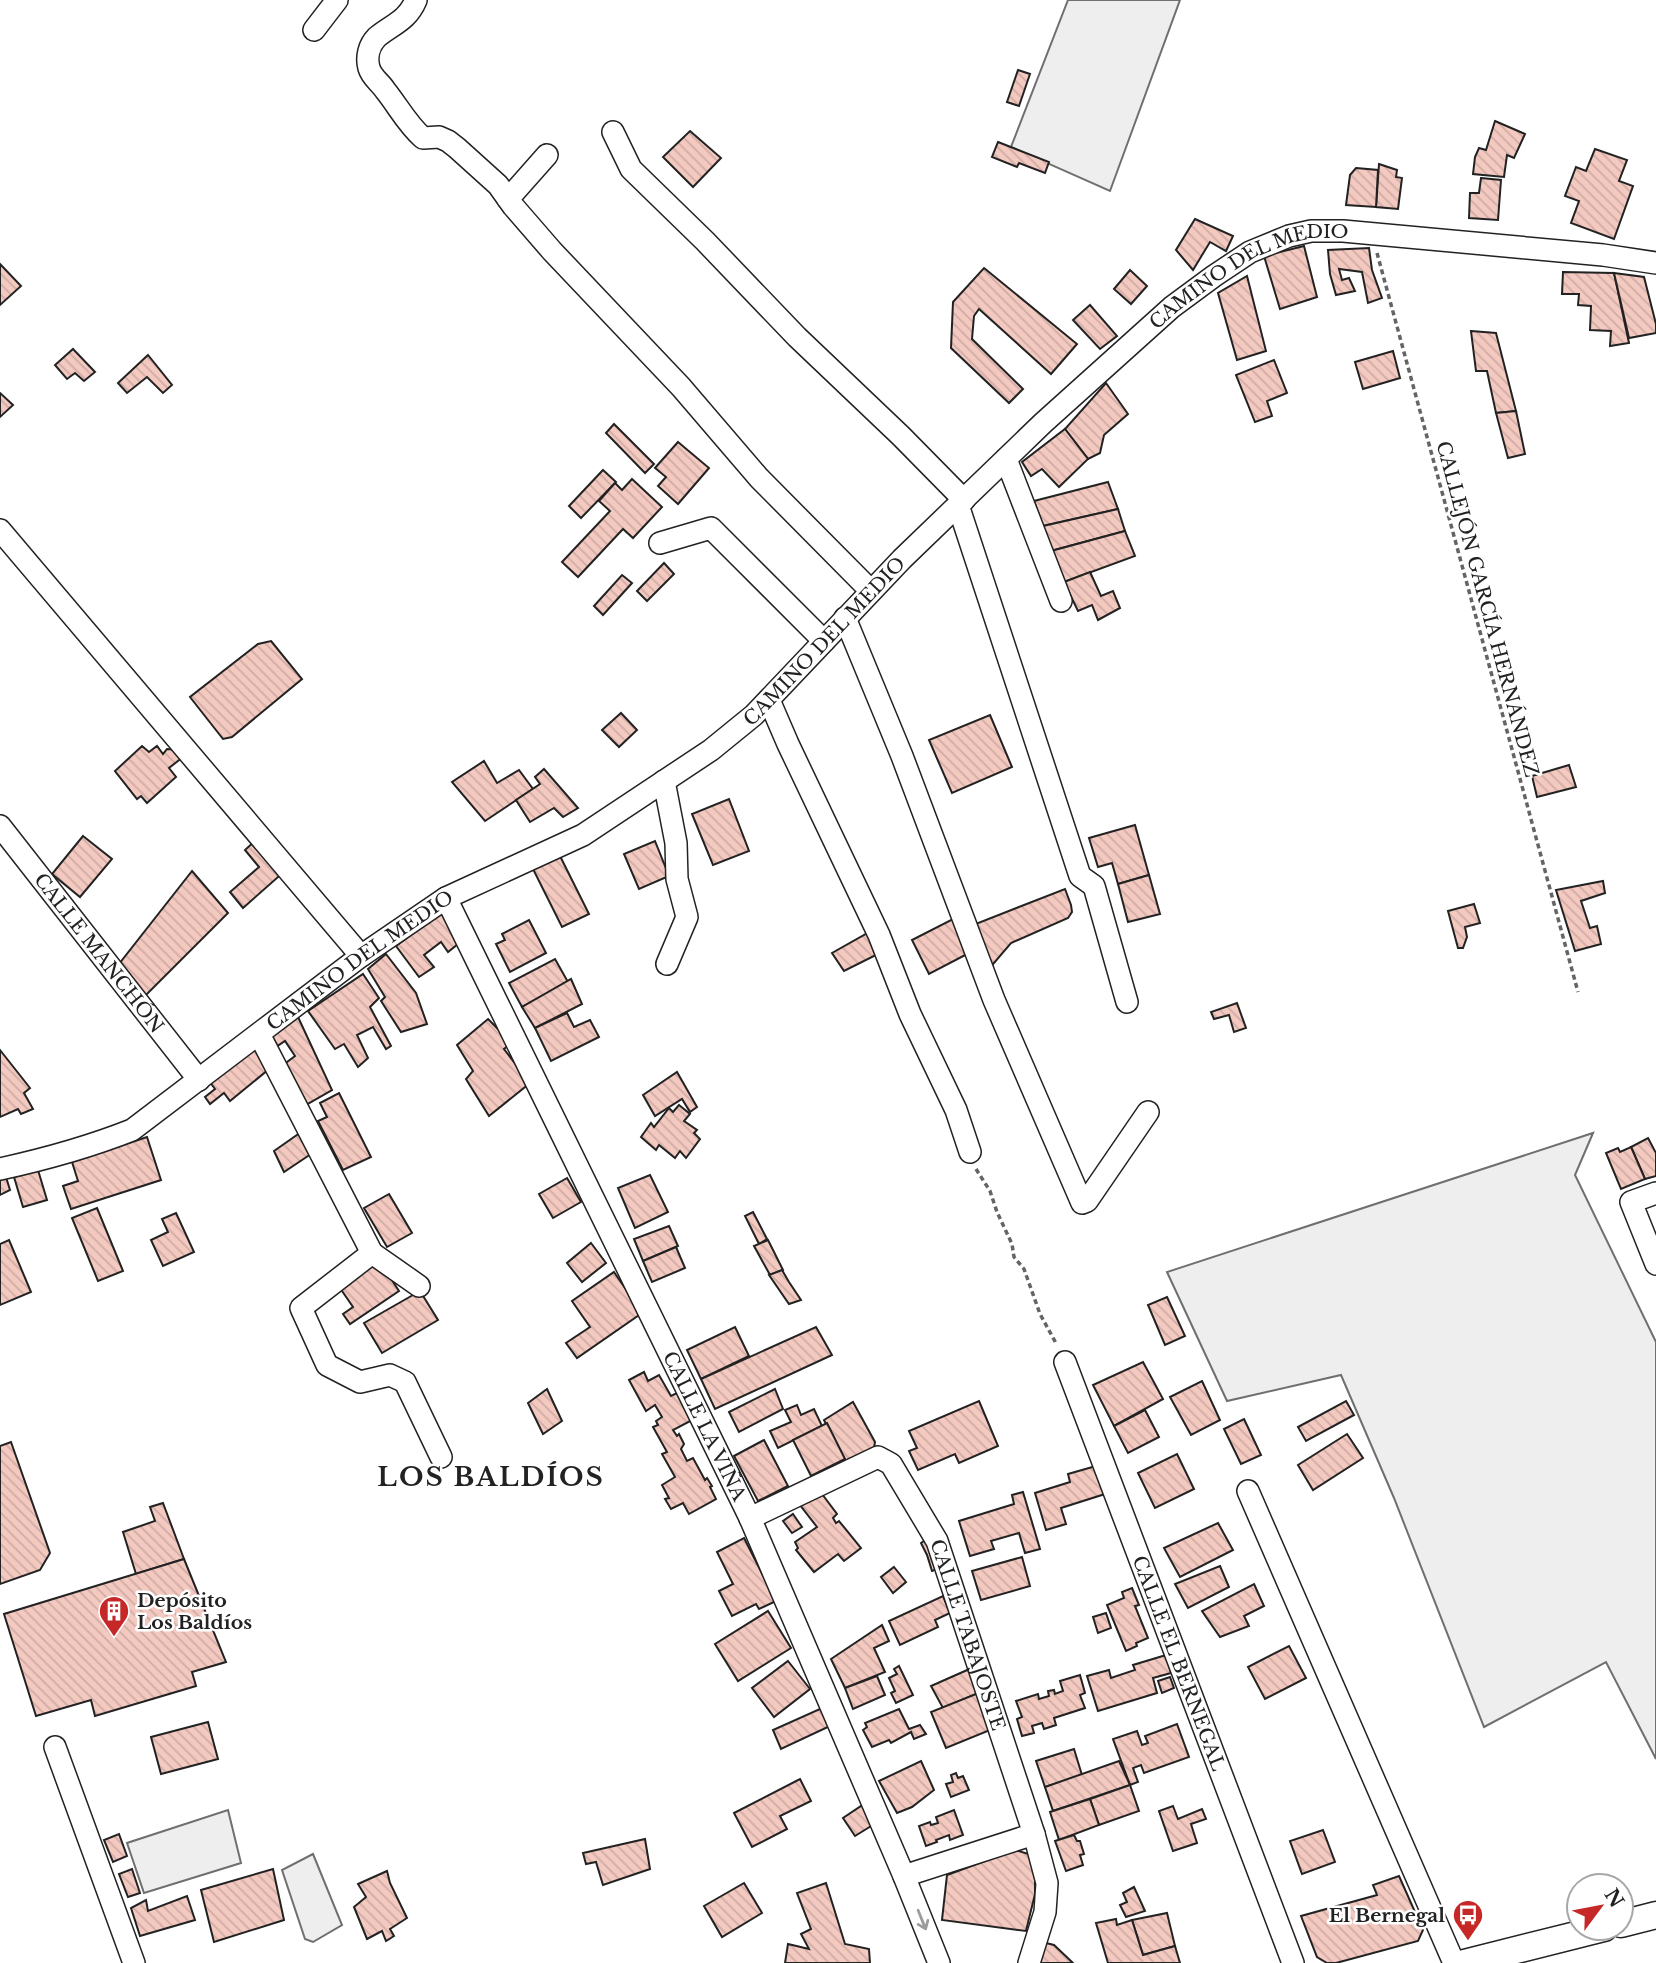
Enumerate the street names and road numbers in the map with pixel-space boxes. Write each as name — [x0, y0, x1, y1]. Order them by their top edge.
street label: CAMINO DEL MEDIO — [1145, 220, 1349, 334]
street label: CALLEJÓN GARCÍA HERNÁNDEZ — [1431, 439, 1544, 780]
street label: CAMINO DEL MEDIO — [739, 552, 910, 731]
street label: CALLE MANCHÓN — [29, 869, 169, 1038]
street label: CAMINO DEL MEDIO — [262, 886, 458, 1036]
street label: CALLE LA VIÑA — [658, 1348, 751, 1505]
street label: CALLE TABAJOSTE — [925, 1536, 1010, 1734]
street label: CALLE EL BERNEGAL — [1128, 1552, 1230, 1774]

